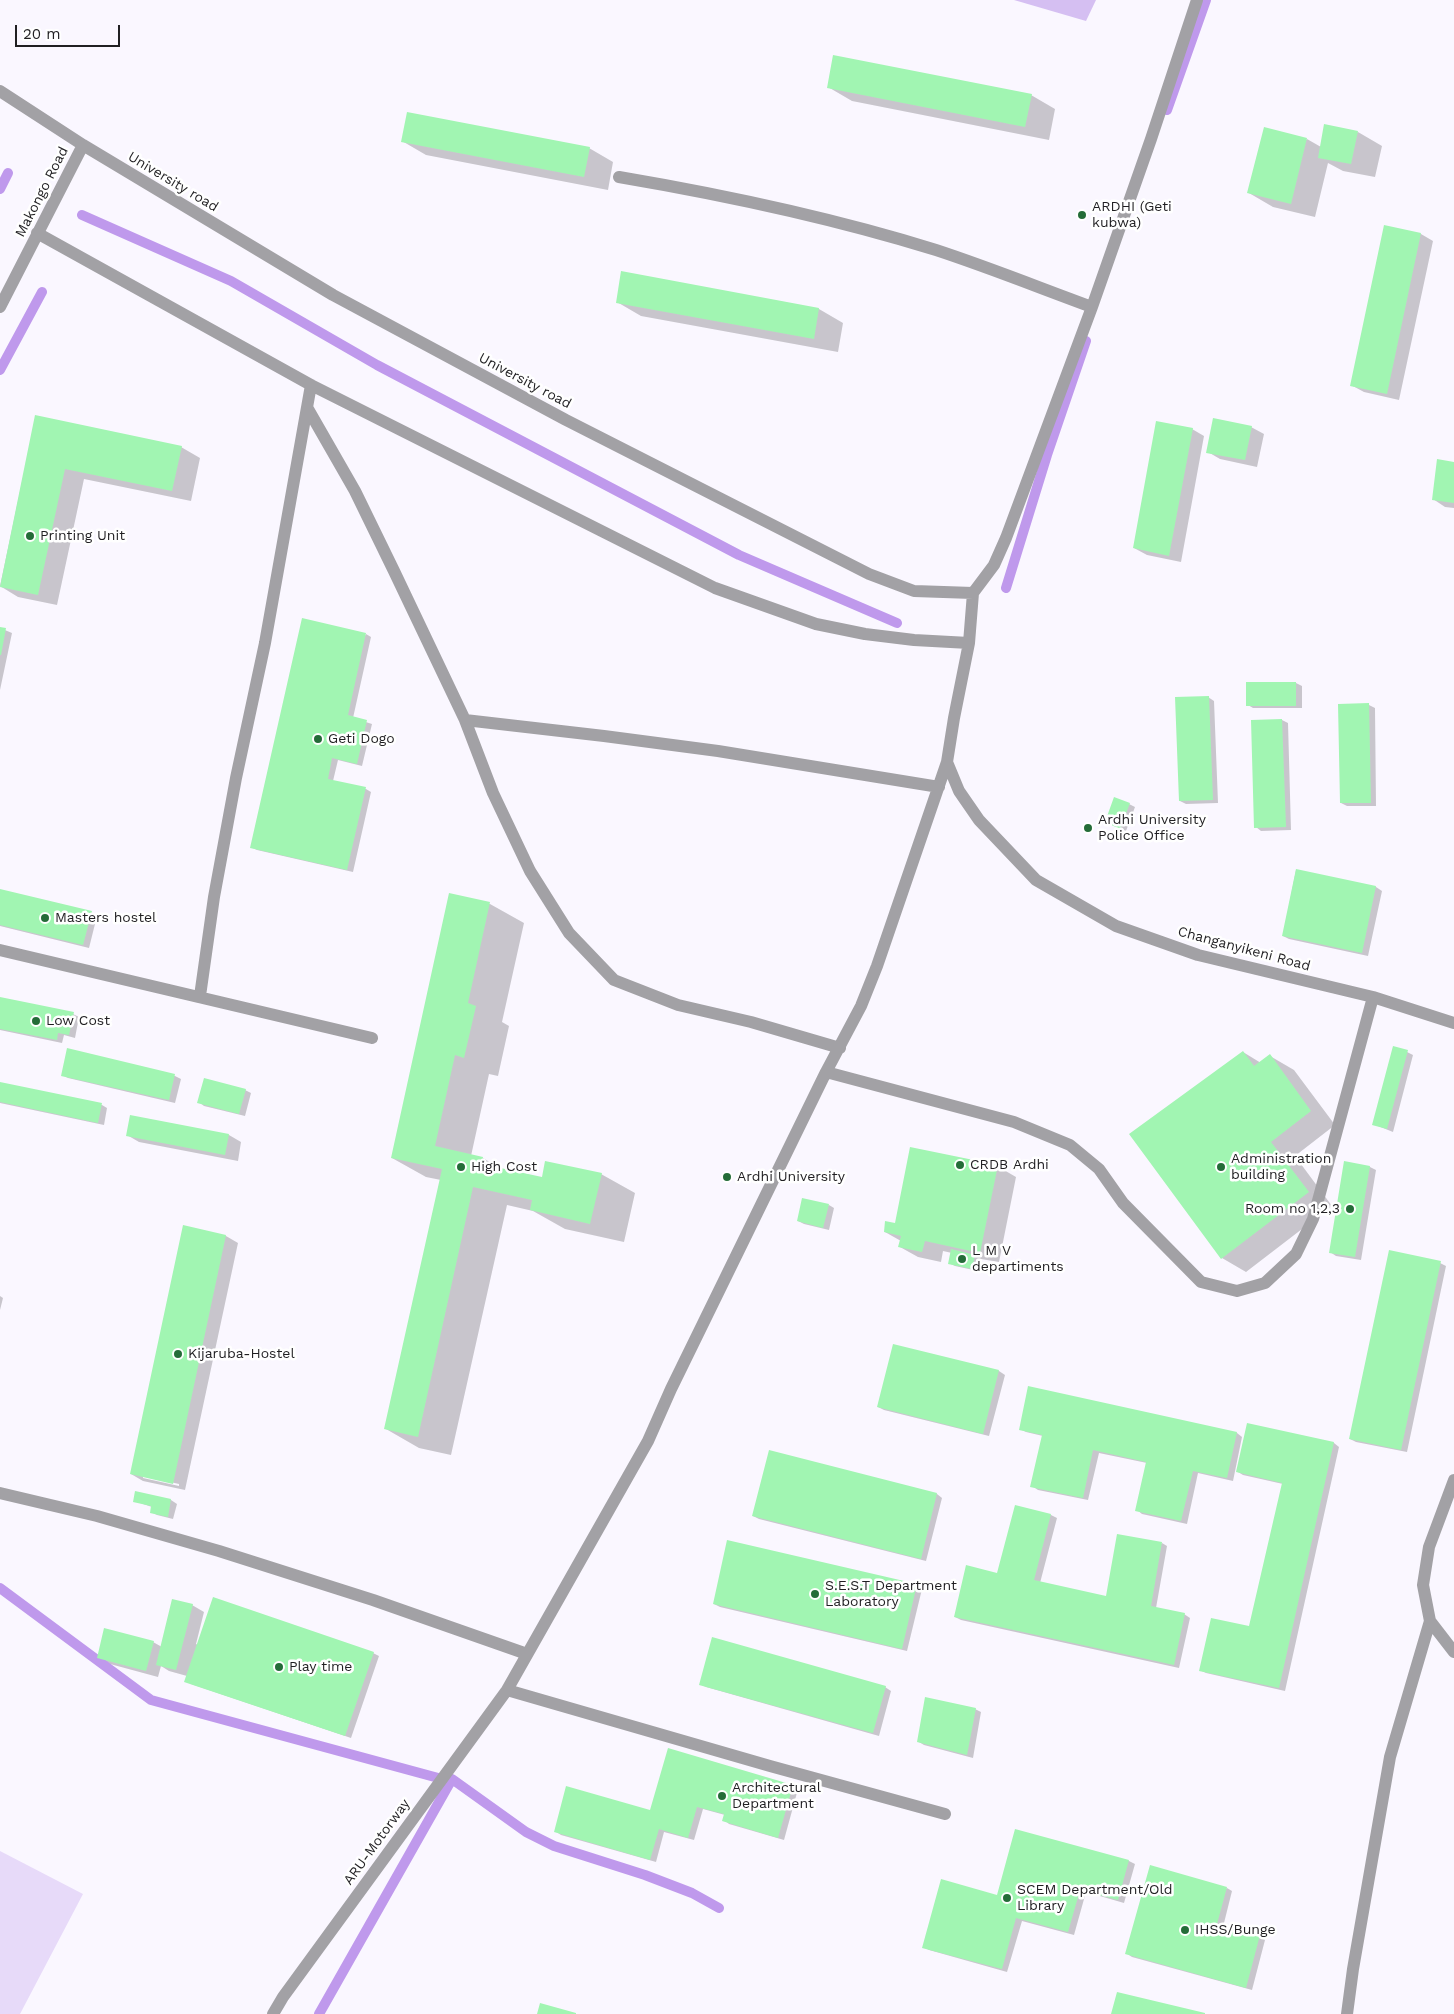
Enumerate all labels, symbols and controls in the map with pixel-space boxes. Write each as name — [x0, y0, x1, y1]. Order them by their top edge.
scale bar — [18, 15, 122, 47]
text: 20 m — [23, 25, 61, 43]
street label: Makongo Road — [12, 144, 72, 240]
street label: University road — [125, 148, 221, 216]
place label: ARDHI (Geti kubwa) — [1092, 199, 1172, 232]
marker: ARDHI (Geti kubwa) — [1076, 209, 1088, 221]
street label: University road — [476, 350, 574, 412]
place label: Printing Unit — [40, 528, 125, 544]
marker: Printing Unit — [24, 530, 36, 542]
place label: Geti Dogo — [328, 731, 395, 747]
marker: Geti Dogo — [312, 733, 324, 745]
place label: Ardhi University Police Office — [1098, 812, 1206, 844]
marker: Ardhi University Police Office — [1082, 822, 1094, 834]
place label: Masters hostel — [55, 910, 156, 926]
marker: Masters hostel — [39, 912, 51, 924]
street label: Changanyikeni Road — [1176, 923, 1312, 975]
place label: Low Cost — [46, 1013, 110, 1029]
marker: Low Cost — [30, 1015, 42, 1027]
place label: Administration building — [1231, 1151, 1331, 1184]
place label: CRDB Ardhi — [970, 1157, 1049, 1173]
place label: High Cost — [471, 1159, 537, 1175]
marker: CRDB Ardhi — [954, 1159, 966, 1171]
marker: High Cost — [455, 1161, 467, 1173]
marker: Administration building — [1215, 1161, 1227, 1173]
place label: Ardhi University — [737, 1169, 845, 1185]
marker: Ardhi University — [721, 1171, 733, 1183]
place label: Room no 1,2,3 — [1245, 1201, 1340, 1217]
marker: Room no 1,2,3 — [1344, 1203, 1356, 1215]
place label: L M V departiments — [972, 1243, 1064, 1276]
marker: L M V departiments — [956, 1253, 968, 1265]
place label: Kijaruba-Hostel — [188, 1346, 295, 1362]
marker: Kijaruba-Hostel — [172, 1348, 184, 1360]
place label: S.E.S.T Department Laboratory — [825, 1578, 957, 1610]
marker: S.E.S.T Department Laboratory — [809, 1588, 821, 1600]
place label: Play time — [289, 1659, 352, 1675]
marker: Play time — [273, 1661, 285, 1673]
place label: Architectural Department — [732, 1780, 821, 1812]
marker: Architectural Department — [716, 1790, 728, 1802]
street label: ARU-Motorway — [340, 1796, 414, 1888]
place label: SCEM Department/Old Library — [1017, 1882, 1172, 1914]
marker: SCEM Department/Old Library — [1001, 1892, 1013, 1904]
place label: IHSS/Bunge — [1195, 1922, 1275, 1938]
marker: IHSS/Bunge — [1179, 1924, 1191, 1936]

